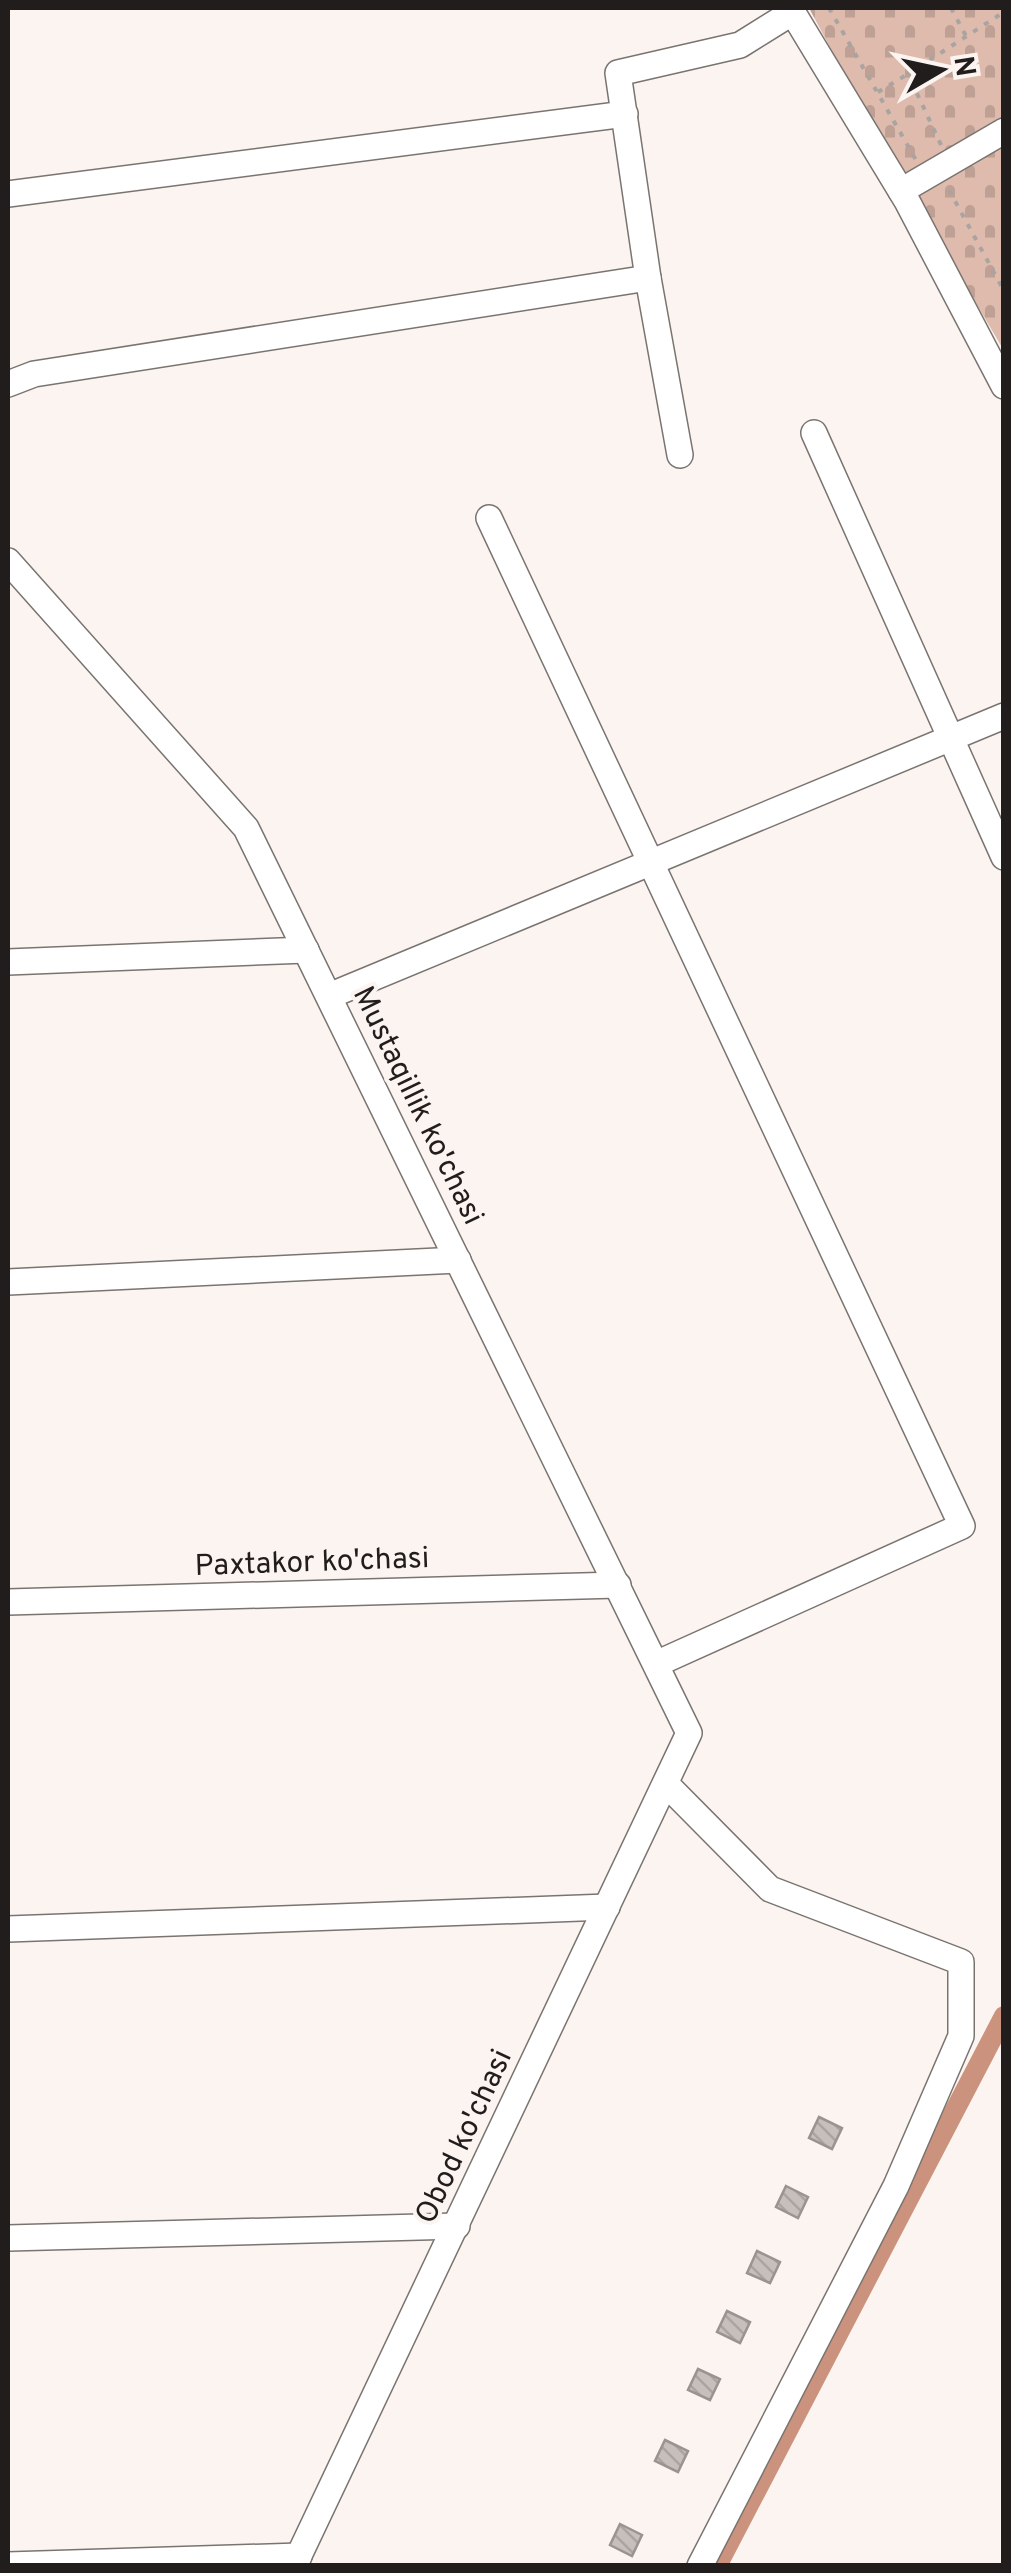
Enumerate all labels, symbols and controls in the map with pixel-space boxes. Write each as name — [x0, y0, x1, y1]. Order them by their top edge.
north arrow — [891, 20, 991, 120]
text: N — [943, 54, 982, 79]
street label: Mustaqillik ko'chasi — [343, 981, 490, 1231]
street label: Paxtakor ko'chasi — [194, 1541, 430, 1586]
street label: Obod ko'chasi — [409, 2044, 522, 2230]

